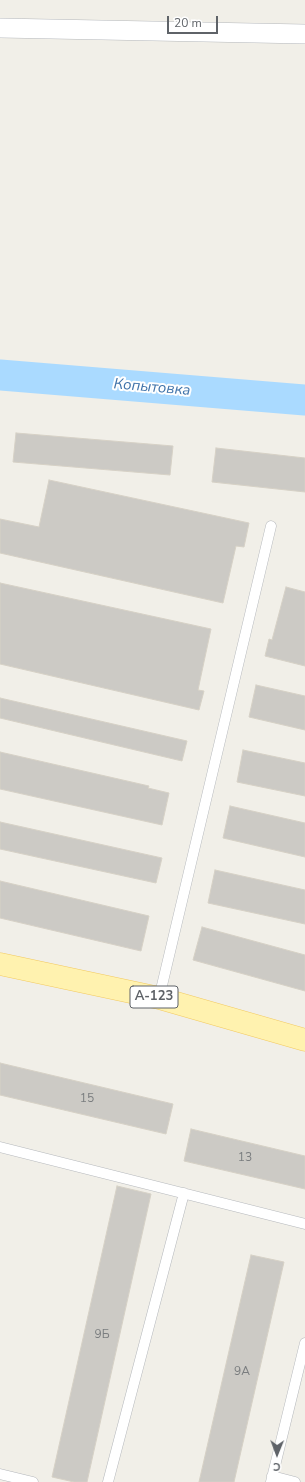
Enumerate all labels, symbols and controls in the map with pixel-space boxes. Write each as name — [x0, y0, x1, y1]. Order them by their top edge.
scale bar — [169, 8, 220, 34]
text: 20 m — [174, 15, 202, 31]
water label: Копытовка — [113, 376, 191, 400]
road number: А-123 — [130, 986, 178, 1008]
house number: 15 — [80, 1092, 94, 1106]
house number: 13 — [238, 1151, 252, 1165]
house number: 9Б — [94, 1328, 110, 1342]
house number: 9А — [234, 1365, 250, 1379]
north arrow — [257, 1434, 297, 1474]
text: С — [273, 1459, 281, 1474]

